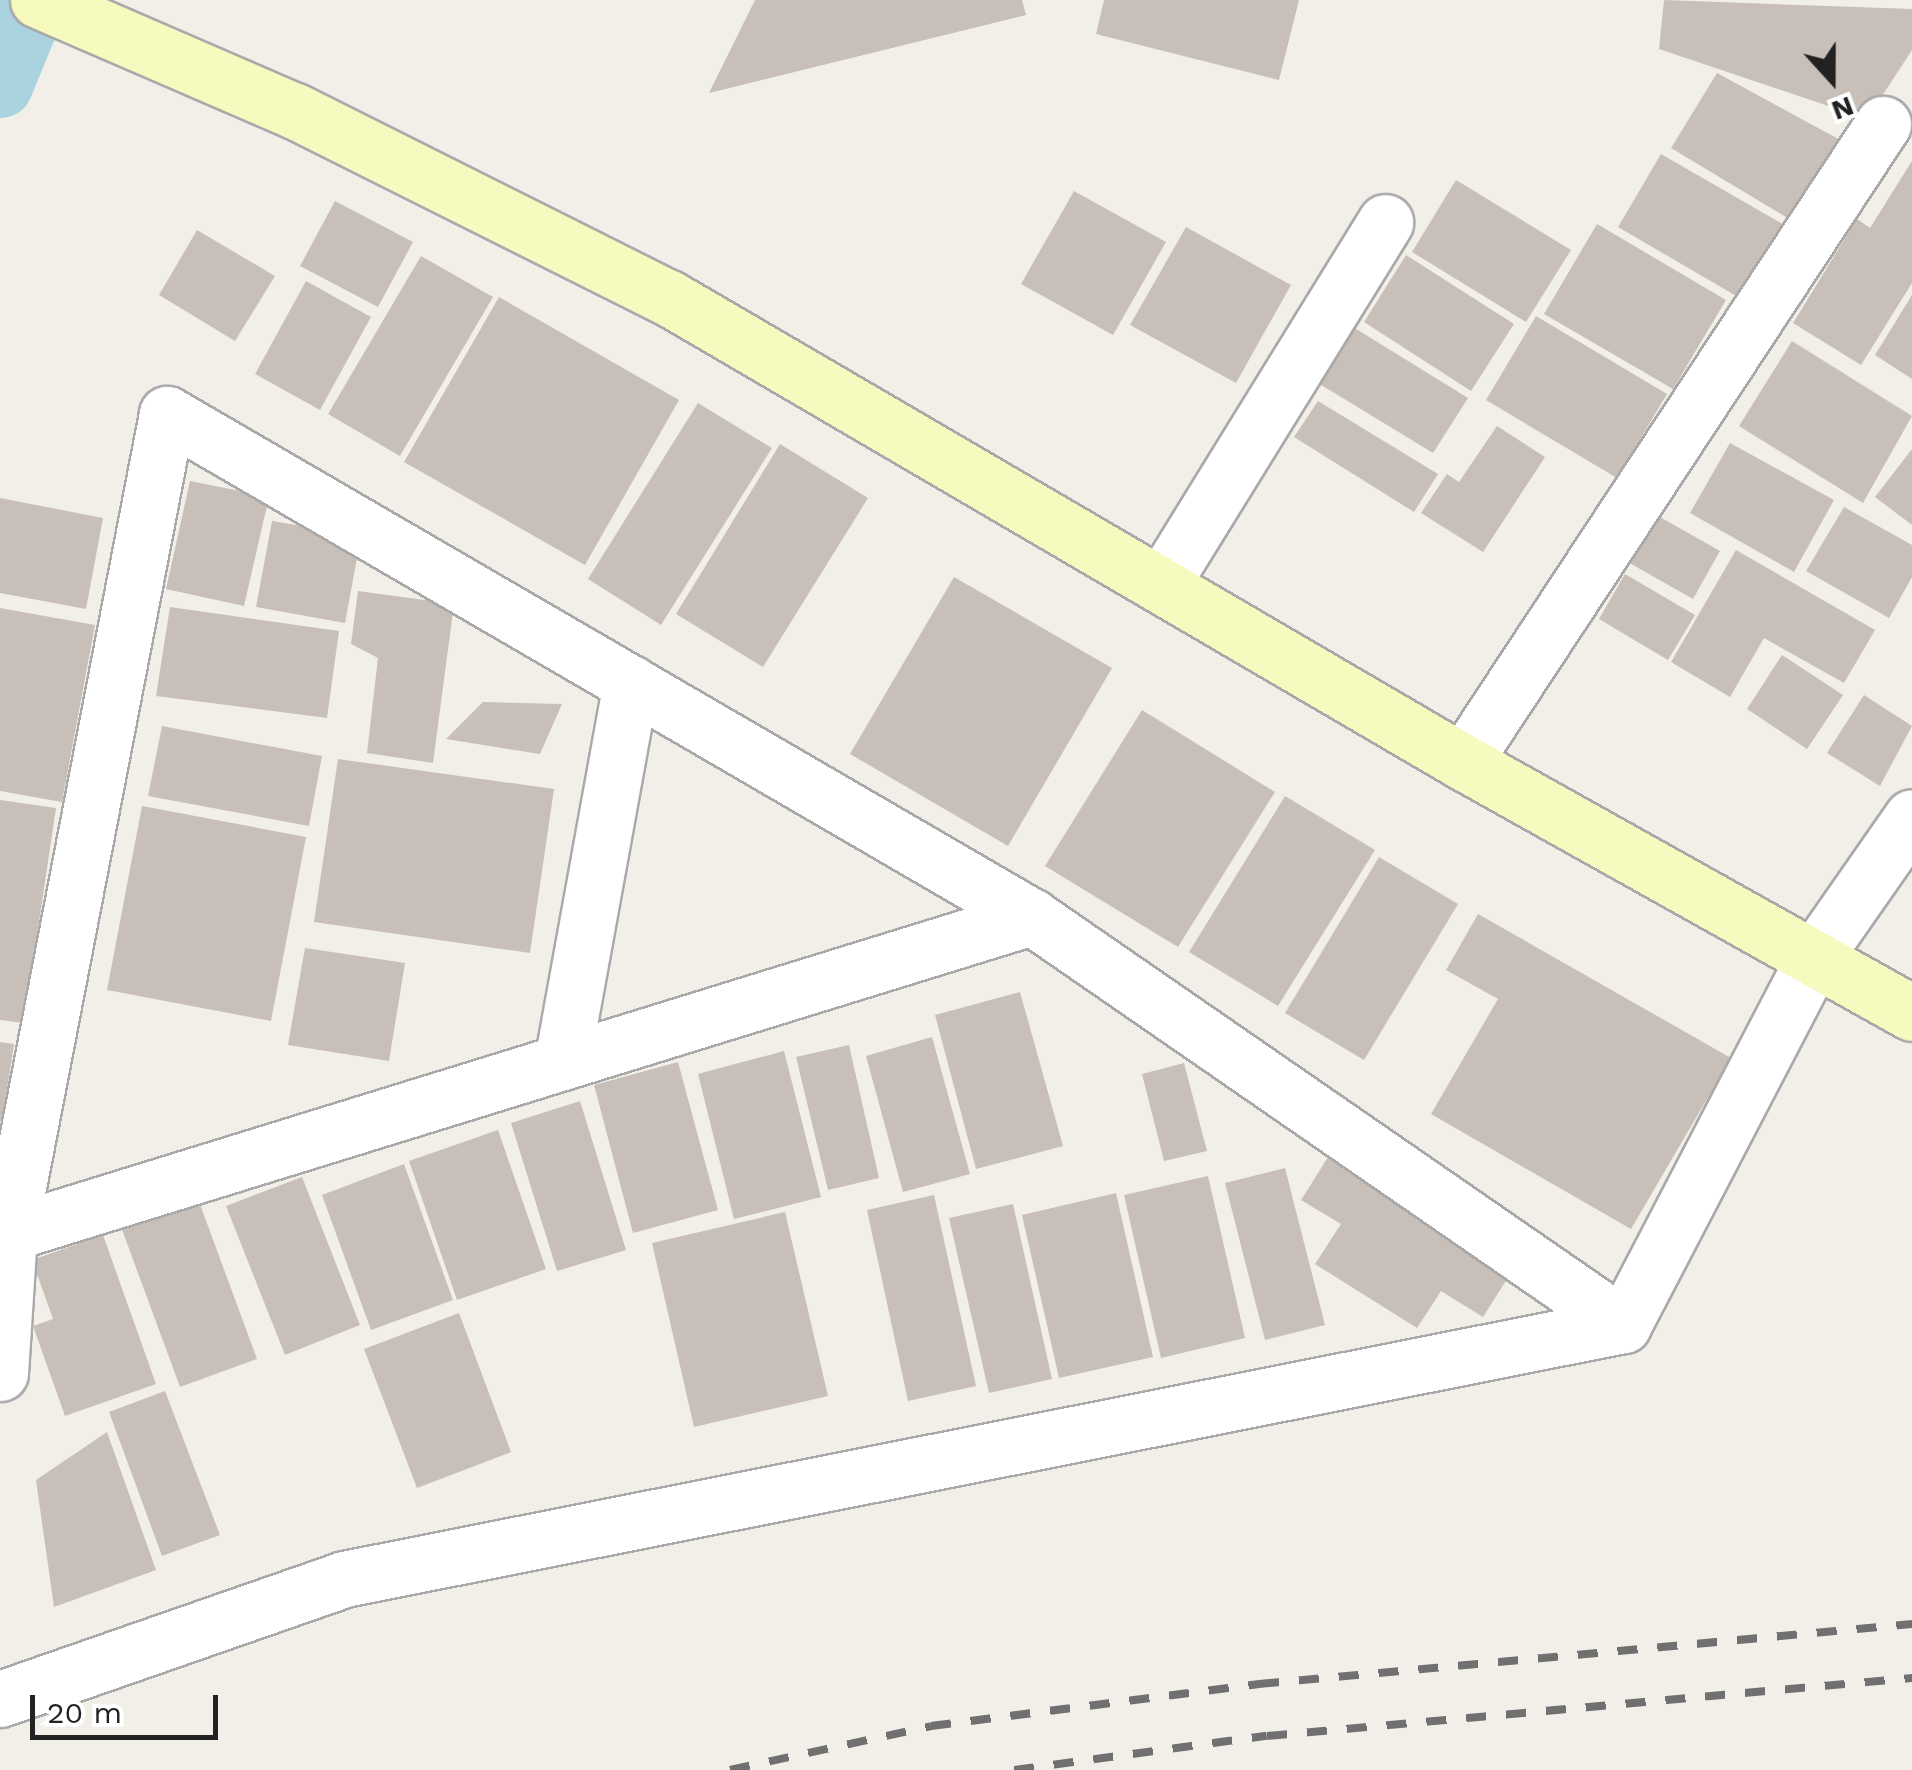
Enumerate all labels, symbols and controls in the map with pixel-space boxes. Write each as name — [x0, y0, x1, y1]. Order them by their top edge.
north arrow — [1782, 30, 1882, 130]
text: N — [1827, 89, 1859, 128]
scale bar — [35, 1675, 222, 1737]
text: 20 m — [47, 1695, 122, 1730]

